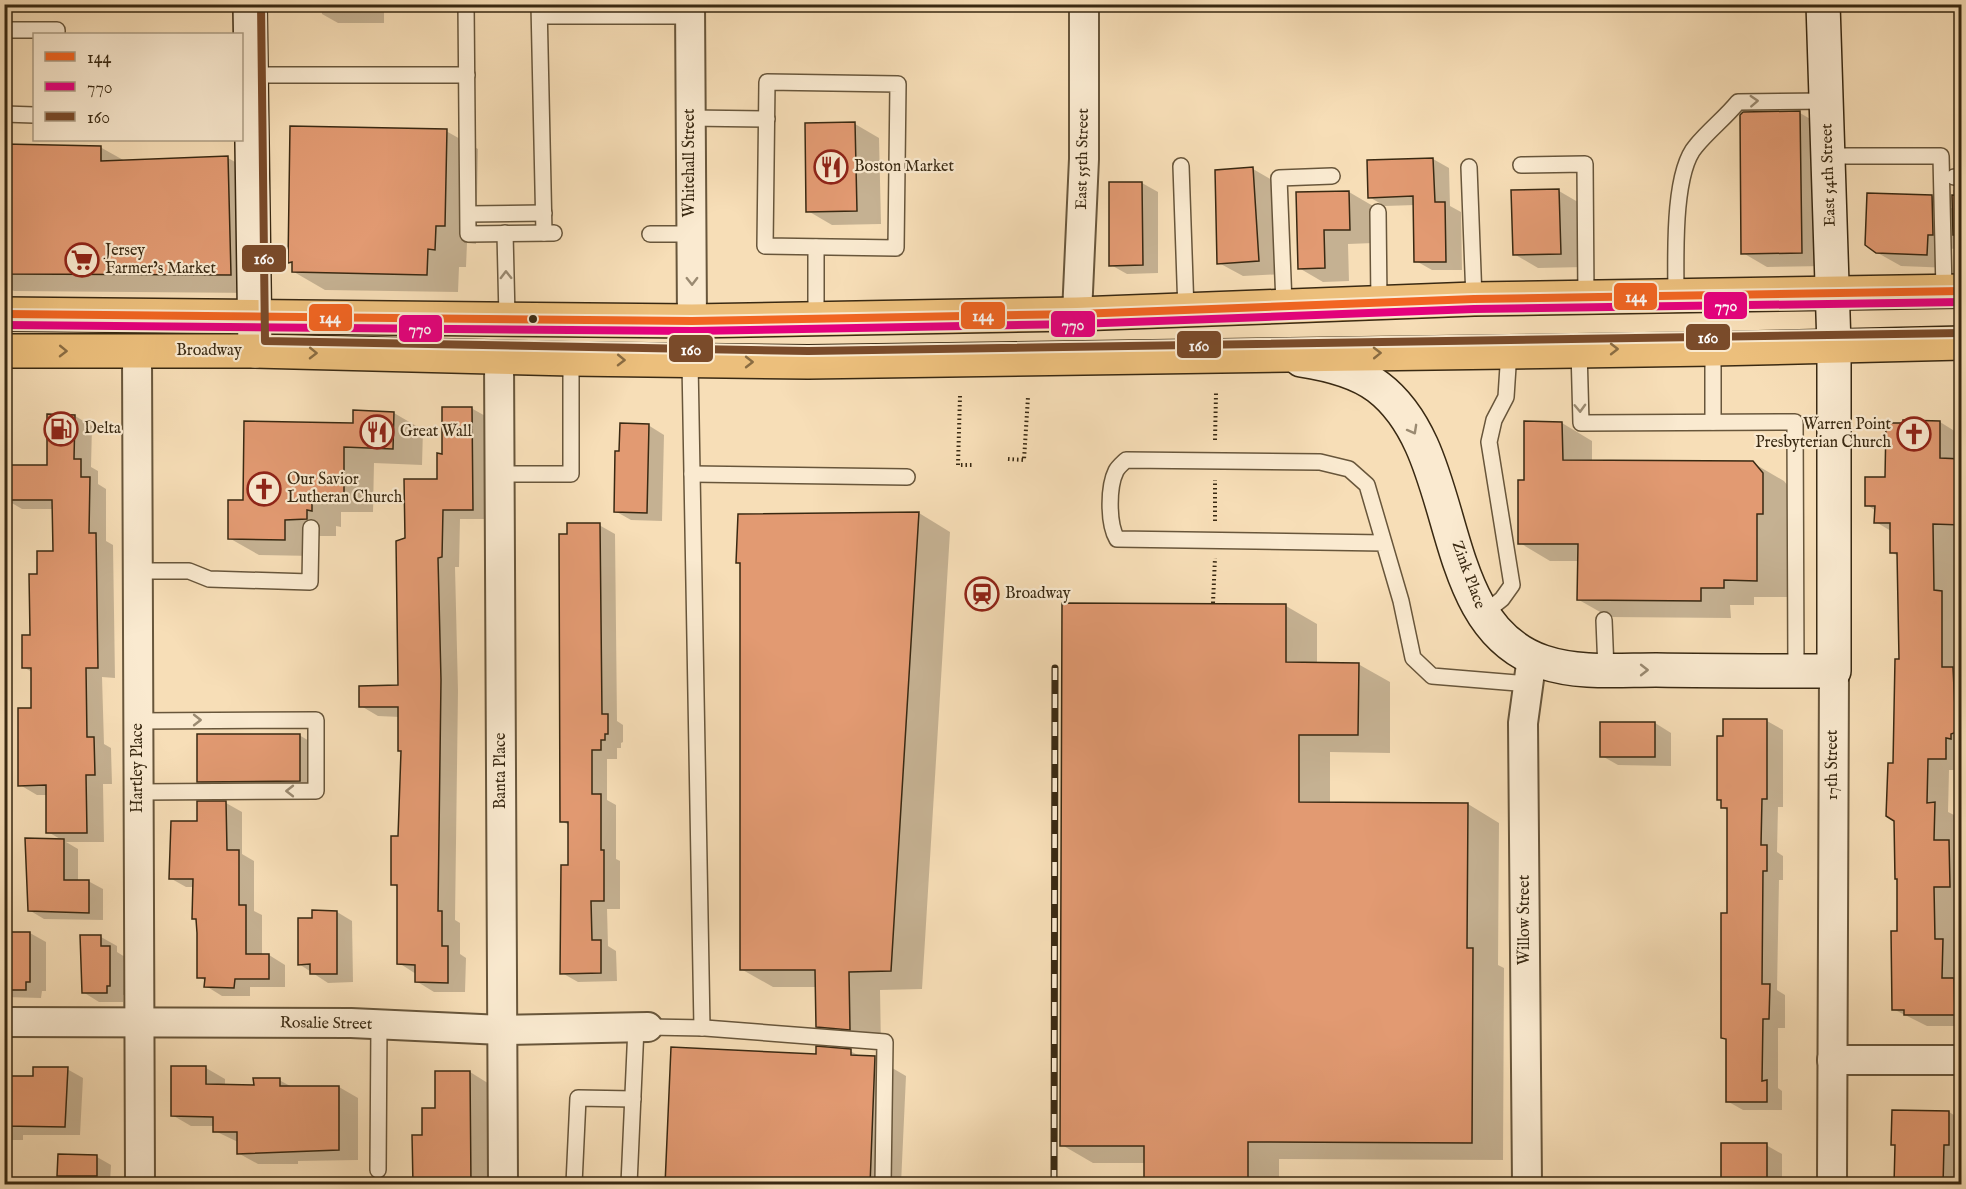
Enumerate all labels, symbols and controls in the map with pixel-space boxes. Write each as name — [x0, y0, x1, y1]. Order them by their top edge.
legend — [33, 33, 243, 141]
text: 144 — [87, 47, 112, 70]
text: 770 — [87, 77, 113, 100]
one-way arrow — [1750, 95, 1759, 108]
text: 160 — [87, 107, 110, 130]
street label: Whitehall Street — [680, 108, 700, 217]
street label: East 55th Street — [1072, 108, 1094, 210]
street label: East 54th Street — [1817, 122, 1841, 227]
restaurant icon: Boston Market — [813, 149, 849, 185]
place label: Boston Market — [854, 157, 954, 177]
place label: Jersey Farmer’s Market — [103, 241, 216, 279]
supermarket icon: Jersey Farmer’s Market — [64, 242, 100, 278]
line badge: 160 — [241, 244, 287, 273]
text: 160 — [254, 250, 274, 270]
one-way arrow — [500, 271, 512, 280]
one-way arrow — [685, 277, 698, 286]
line badge: 144 — [1613, 282, 1658, 311]
text: 144 — [1625, 288, 1648, 308]
line badge: 770 — [1703, 291, 1748, 320]
text: 770 — [1715, 297, 1738, 317]
line badge: 144 — [960, 301, 1006, 330]
line badge: 144 — [308, 303, 353, 332]
text: 144 — [972, 307, 995, 327]
text: 144 — [319, 309, 342, 329]
line badge: 770 — [1050, 310, 1096, 338]
unlabelled marker — [527, 313, 539, 325]
line badge: 770 — [398, 314, 443, 343]
text: 770 — [1062, 316, 1085, 336]
text: 770 — [409, 320, 432, 340]
line badge: 160 — [1685, 323, 1731, 351]
text: 160 — [1698, 329, 1718, 349]
line badge: 160 — [1176, 330, 1222, 359]
line badge: 160 — [668, 334, 714, 363]
text: 160 — [1189, 337, 1209, 357]
street label: Broadway — [176, 341, 242, 361]
text: 160 — [681, 341, 701, 361]
one-way arrow — [1609, 343, 1618, 356]
one-way arrow — [58, 345, 67, 357]
one-way arrow — [309, 347, 318, 359]
one-way arrow — [1372, 347, 1381, 359]
one-way arrow — [616, 354, 625, 366]
one-way arrow — [744, 356, 753, 368]
one-way arrow — [1574, 404, 1587, 413]
fuel station icon: Delta — [43, 411, 79, 447]
restaurant icon: Great Wall — [359, 414, 395, 450]
place label: Warren Point Presbyterian Church — [1755, 415, 1892, 453]
church icon: Warren Point Presbyterian Church — [1896, 416, 1932, 452]
place label: Delta — [84, 419, 121, 439]
place label: Great Wall — [400, 422, 472, 442]
one-way arrow — [1406, 423, 1417, 434]
place label: Our Savior Lutheran Church — [287, 470, 403, 508]
church icon: Our Savior Lutheran Church — [246, 471, 282, 507]
street label: Zink Place — [1446, 538, 1490, 612]
station icon: Broadway — [964, 576, 1000, 612]
place label: Broadway — [1005, 584, 1071, 604]
one-way arrow — [1639, 664, 1648, 676]
one-way arrow — [192, 714, 201, 726]
street label: Hartley Place — [128, 723, 148, 813]
street label: 17th Street — [1823, 729, 1843, 800]
street label: Banta Place — [491, 733, 511, 809]
one-way arrow — [285, 785, 294, 797]
street label: Willow Street — [1515, 874, 1535, 965]
street label: Rosalie Street — [280, 1013, 373, 1035]

